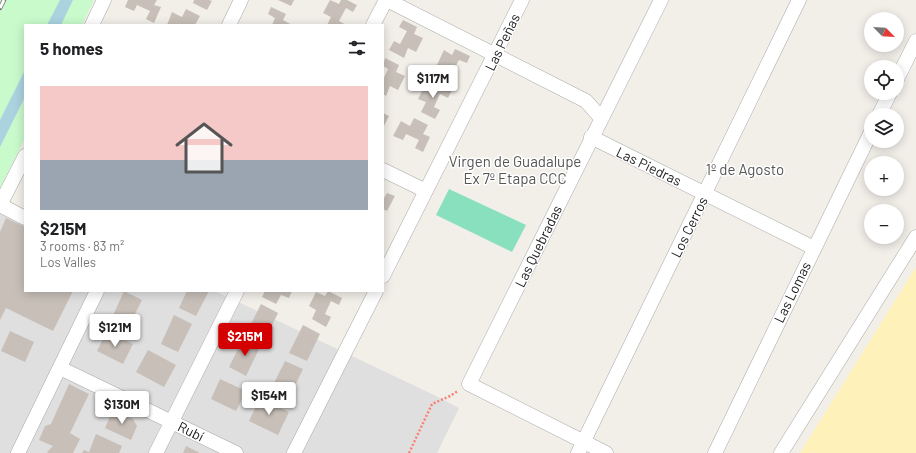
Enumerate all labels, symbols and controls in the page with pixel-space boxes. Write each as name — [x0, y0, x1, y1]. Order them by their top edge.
street label: Las Peñas — [481, 10, 523, 73]
north arrow — [864, 12, 904, 52]
map controls — [864, 12, 904, 244]
icon: filters — [346, 37, 368, 59]
text: 5 homes — [40, 38, 103, 58]
button: locate — [864, 60, 904, 100]
pin: $117M — [405, 65, 461, 99]
text: $117M — [417, 70, 449, 86]
button: layers — [864, 108, 904, 148]
icon: home — [168, 112, 240, 184]
street label: Las Piedras — [614, 143, 685, 189]
district label: Virgen de Guadalupe Ex 7º Etapa CCC — [449, 152, 581, 187]
button: + — [864, 156, 904, 196]
district label: 1º de Agosto — [706, 160, 784, 178]
street label: Los Cerros — [667, 194, 711, 260]
street label: Las Quebradas — [511, 202, 565, 290]
button: − — [864, 204, 904, 244]
text: $215M — [40, 218, 86, 238]
text: 3 rooms · 83 m² — [40, 238, 124, 254]
text: Los Valles — [40, 254, 96, 270]
street label: Las Lomas — [770, 259, 814, 325]
pin: $121M — [87, 314, 143, 348]
text: $121M — [98, 319, 132, 335]
pin: $215M — [217, 323, 273, 357]
text: $215M — [227, 328, 263, 344]
pin: $154M — [241, 382, 297, 416]
text: $154M — [251, 387, 287, 403]
pin: $130M — [94, 391, 150, 425]
text: $130M — [104, 396, 140, 412]
street label: Rubí — [175, 418, 207, 445]

